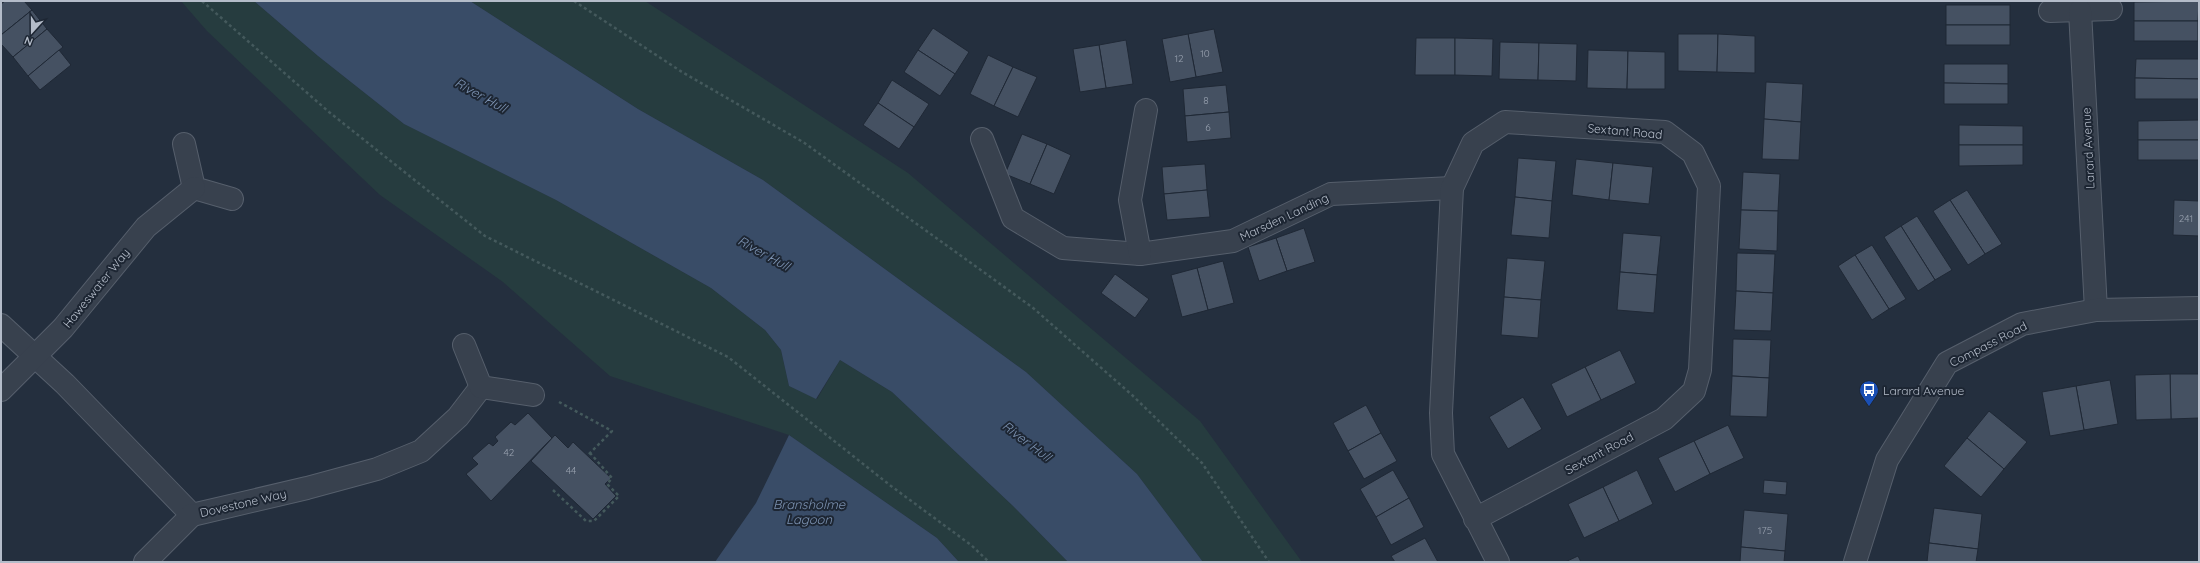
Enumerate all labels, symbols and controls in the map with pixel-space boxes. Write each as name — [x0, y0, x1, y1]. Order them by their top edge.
north arrow — [12, 12, 52, 52]
text: N — [22, 33, 35, 49]
house number: 10 — [1200, 47, 1210, 60]
house number: 12 — [1174, 52, 1184, 65]
water label: River Hull — [452, 74, 512, 117]
house number: 8 — [1203, 94, 1209, 107]
street label: Larard Avenue — [2078, 107, 2098, 189]
street label: Sextant Road — [1587, 120, 1663, 142]
house number: 6 — [1205, 121, 1211, 134]
street label: Marsden Landing — [1237, 190, 1331, 244]
house number: 241 — [2179, 212, 2193, 225]
water label: River Hull — [735, 232, 795, 275]
street label: Haweswater Way — [59, 245, 133, 331]
street label: Compass Road — [1947, 318, 2029, 370]
bus stop icon: Larard Avenue — [1858, 379, 1880, 407]
place label: Larard Avenue — [1883, 383, 1965, 398]
water label: River Hull — [999, 417, 1056, 466]
street label: Sextant Road — [1562, 429, 1636, 477]
house number: 42 — [504, 446, 515, 459]
house number: 44 — [566, 464, 576, 477]
street label: Dovestone Way — [198, 486, 288, 520]
water label: Bransholme Lagoon — [773, 496, 846, 527]
house number: 175 — [1758, 524, 1772, 537]

